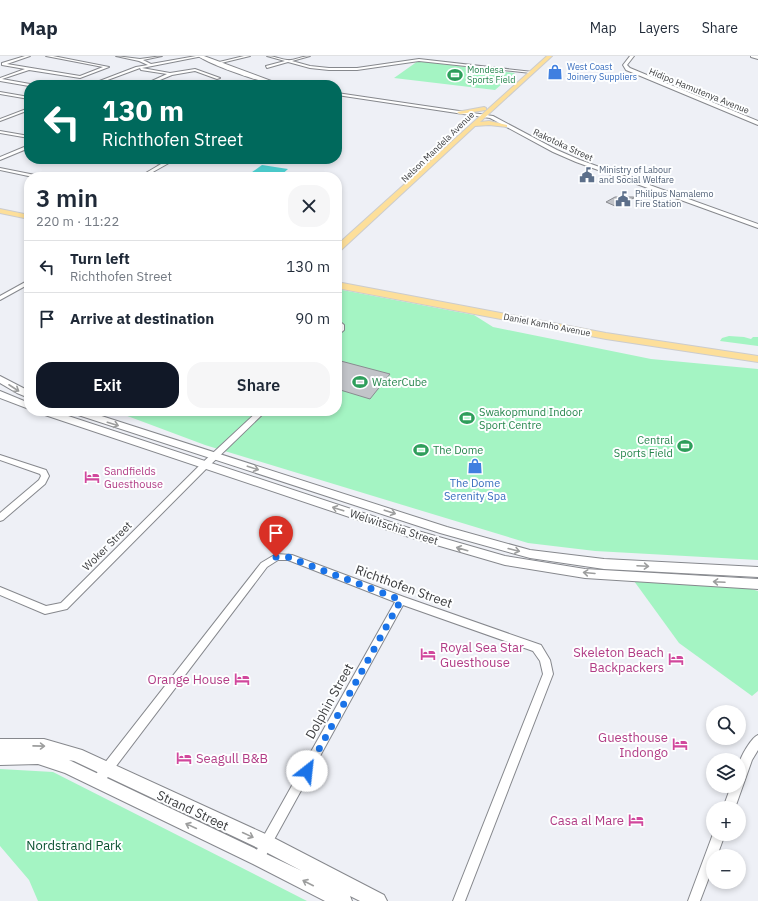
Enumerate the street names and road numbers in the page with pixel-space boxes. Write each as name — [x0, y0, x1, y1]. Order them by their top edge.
street label: Hidipo Hamutenya Avenue — [647, 65, 751, 116]
street label: Nelson Mandela Avenue — [399, 109, 476, 184]
street label: Rakotoka Street — [532, 126, 595, 163]
street label: Daniel Kamho Avenue — [503, 311, 592, 338]
street label: Welwitschia Street — [348, 506, 440, 548]
street label: Woker Street — [79, 518, 135, 574]
street label: Richthofen Street — [353, 561, 455, 612]
street label: Dolphin Street — [302, 660, 357, 742]
street label: Strand Street — [154, 786, 231, 835]

